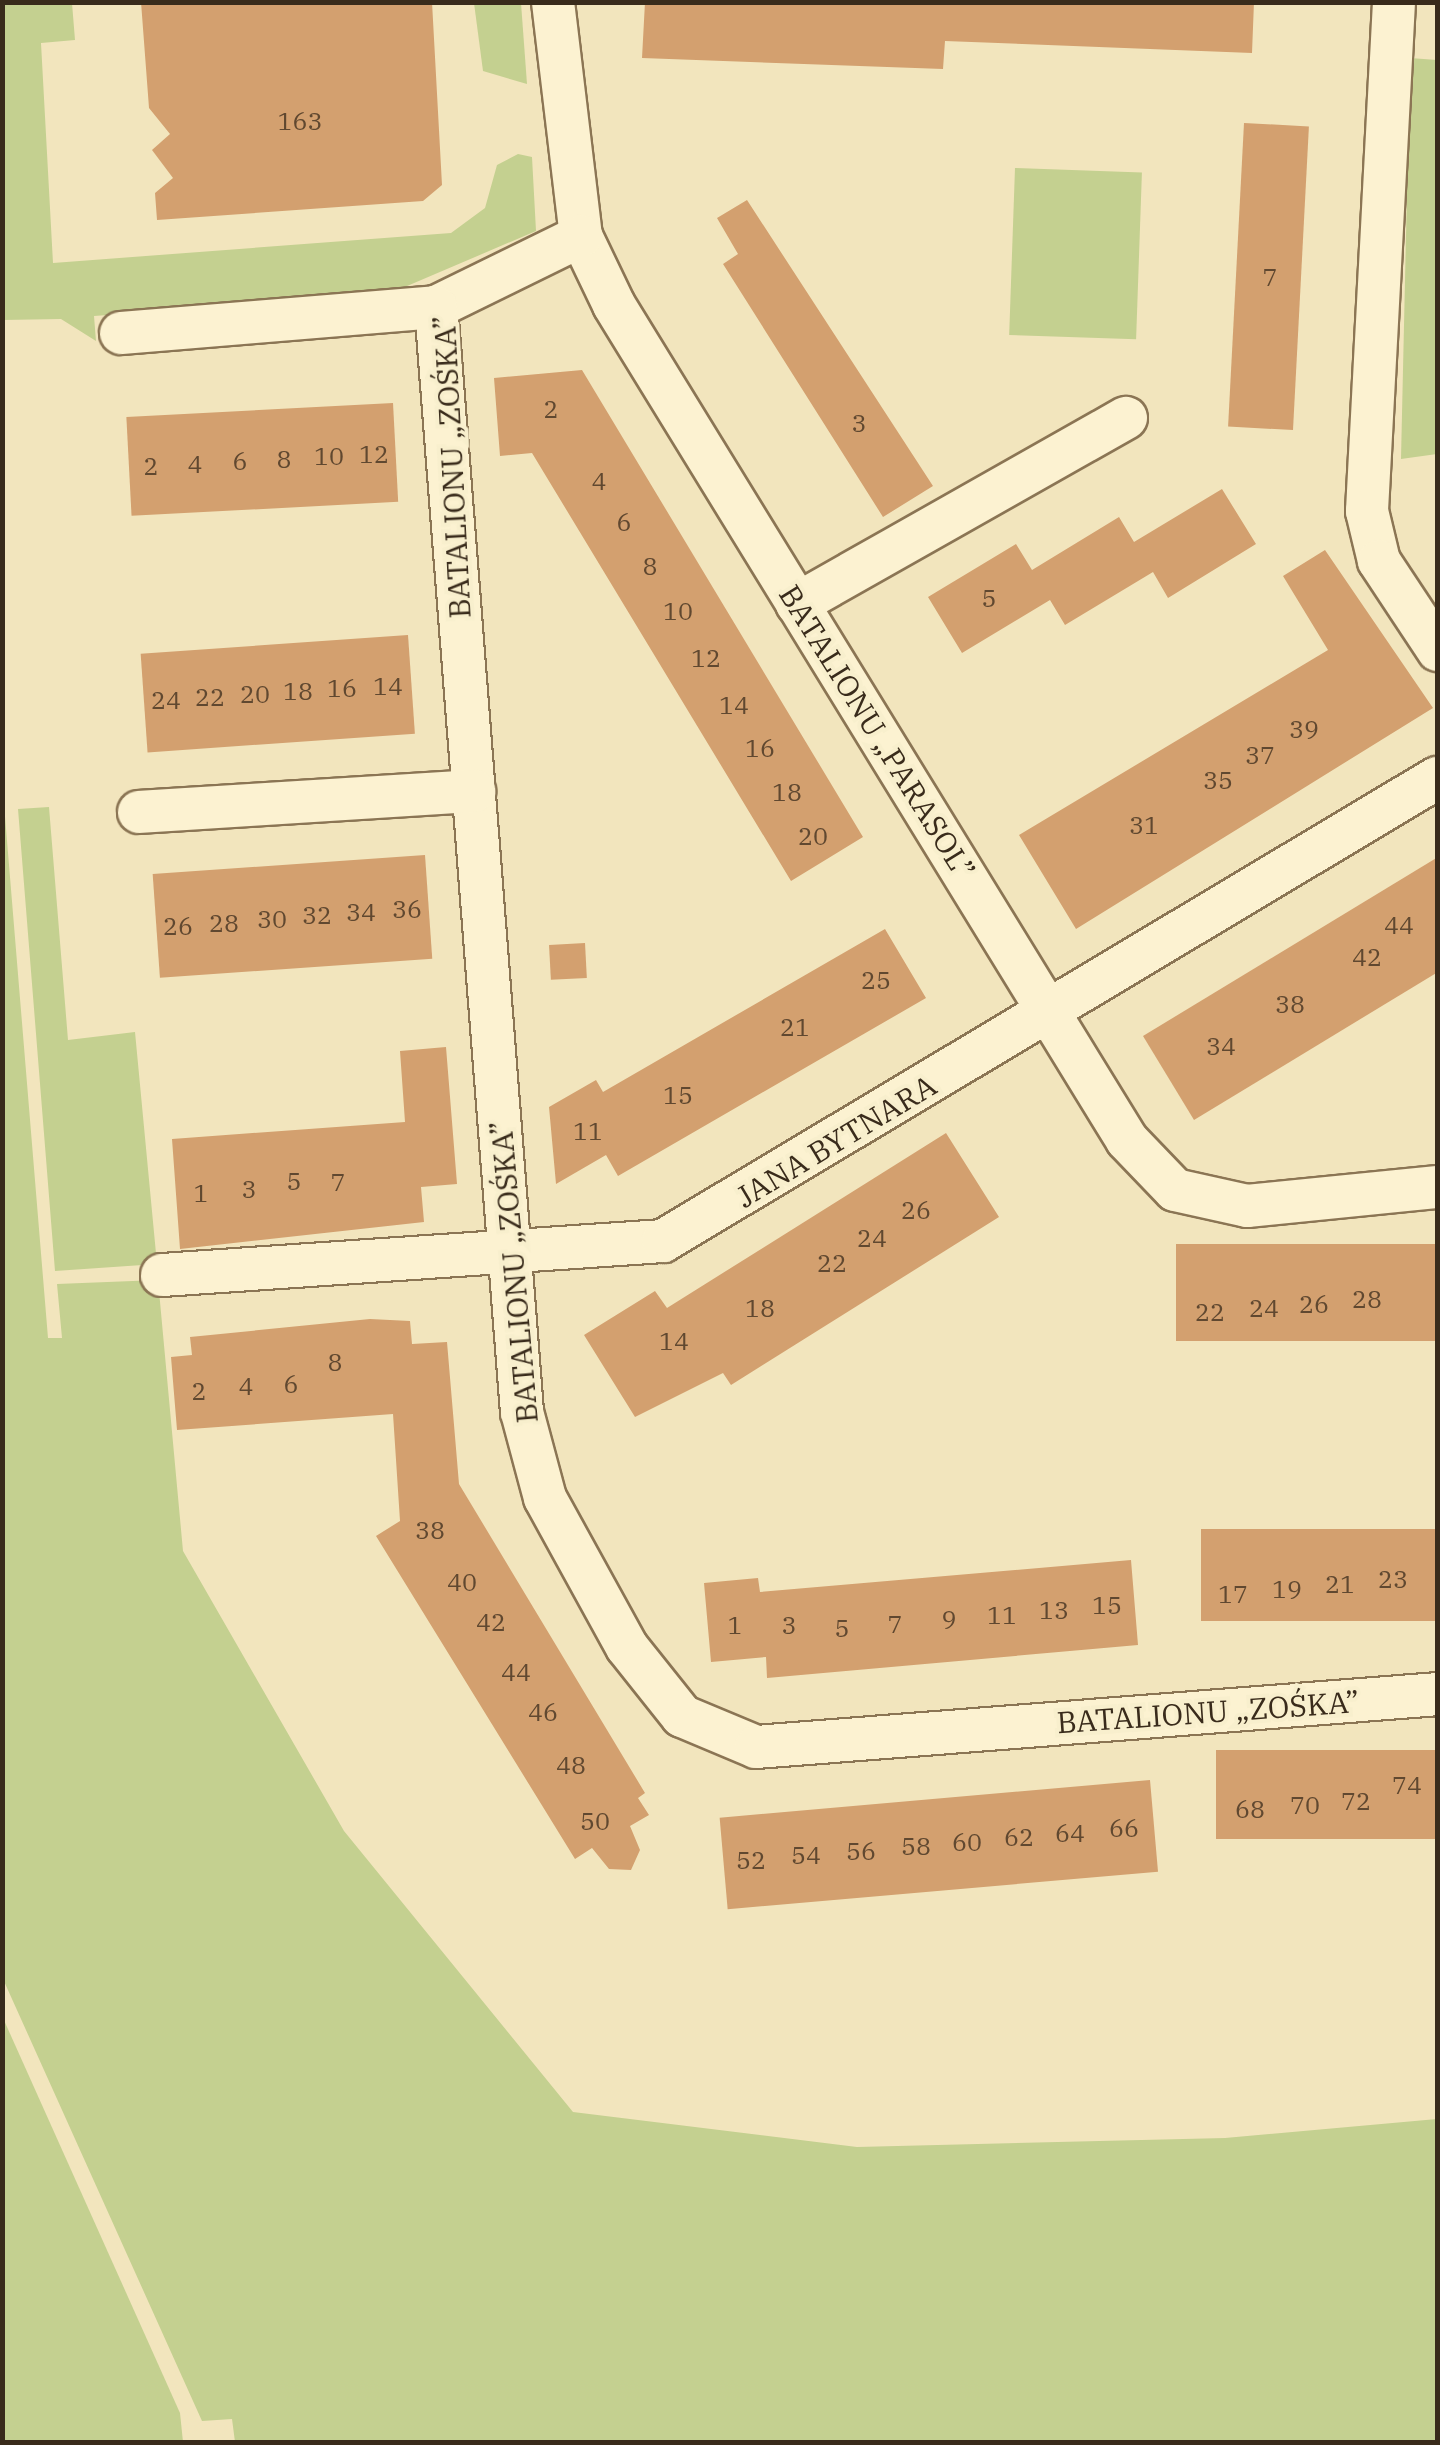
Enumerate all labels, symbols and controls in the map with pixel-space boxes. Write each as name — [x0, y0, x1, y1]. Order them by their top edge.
house number: 163 — [278, 106, 322, 136]
house number: 7 — [1263, 262, 1277, 292]
street label: BATALIONU „ZOŚKA” — [426, 315, 478, 619]
house number: 2 — [544, 394, 558, 424]
house number: 3 — [852, 408, 866, 438]
house number: 12 — [359, 439, 389, 469]
house number: 10 — [314, 441, 344, 471]
house number: 8 — [277, 444, 291, 474]
house number: 6 — [233, 446, 247, 476]
house number: 4 — [188, 449, 202, 479]
house number: 2 — [144, 451, 158, 481]
house number: 4 — [592, 466, 606, 496]
house number: 6 — [617, 507, 631, 537]
house number: 8 — [643, 551, 657, 581]
street label: BATALIONU „PARASOL” — [772, 578, 982, 886]
house number: 5 — [982, 583, 996, 613]
house number: 10 — [663, 596, 693, 626]
house number: 12 — [691, 643, 721, 673]
house number: 14 — [373, 671, 403, 701]
house number: 16 — [327, 673, 357, 703]
house number: 18 — [283, 676, 313, 706]
house number: 20 — [240, 679, 270, 709]
house number: 22 — [195, 682, 225, 712]
house number: 24 — [151, 685, 181, 715]
house number: 14 — [719, 690, 749, 720]
house number: 39 — [1289, 714, 1319, 744]
house number: 16 — [745, 733, 775, 763]
house number: 37 — [1245, 740, 1275, 770]
house number: 35 — [1203, 765, 1233, 795]
house number: 18 — [772, 777, 802, 807]
house number: 31 — [1129, 810, 1159, 840]
house number: 20 — [798, 821, 828, 851]
house number: 36 — [392, 894, 422, 924]
house number: 34 — [346, 897, 376, 927]
house number: 32 — [302, 900, 332, 930]
house number: 30 — [257, 904, 287, 934]
house number: 28 — [209, 908, 239, 938]
house number: 44 — [1384, 910, 1414, 940]
house number: 26 — [163, 911, 193, 941]
house number: 42 — [1352, 942, 1382, 972]
house number: 25 — [861, 965, 891, 995]
house number: 38 — [1275, 989, 1305, 1019]
house number: 21 — [780, 1012, 810, 1042]
house number: 34 — [1206, 1031, 1236, 1061]
street label: JANA BYTNARA — [729, 1067, 943, 1215]
house number: 15 — [663, 1080, 693, 1110]
house number: 11 — [573, 1116, 603, 1146]
street label: BATALIONU „ZOŚKA” — [483, 1119, 545, 1425]
house number: 5 — [287, 1166, 301, 1196]
house number: 7 — [331, 1167, 345, 1197]
house number: 3 — [242, 1174, 256, 1204]
house number: 1 — [194, 1178, 208, 1208]
house number: 26 — [901, 1195, 931, 1225]
house number: 24 — [857, 1223, 887, 1253]
house number: 22 — [817, 1248, 847, 1278]
house number: 28 — [1352, 1284, 1382, 1314]
house number: 26 — [1299, 1289, 1329, 1319]
house number: 18 — [745, 1293, 775, 1323]
house number: 24 — [1249, 1293, 1279, 1323]
house number: 22 — [1195, 1297, 1225, 1327]
house number: 14 — [659, 1326, 689, 1356]
house number: 8 — [328, 1347, 342, 1377]
house number: 6 — [284, 1369, 298, 1399]
house number: 4 — [239, 1371, 253, 1401]
house number: 2 — [192, 1376, 206, 1406]
house number: 38 — [415, 1515, 445, 1545]
house number: 23 — [1378, 1564, 1408, 1594]
house number: 40 — [447, 1567, 477, 1597]
house number: 21 — [1325, 1569, 1355, 1599]
house number: 19 — [1272, 1574, 1302, 1604]
house number: 17 — [1218, 1579, 1248, 1609]
house number: 15 — [1092, 1590, 1122, 1620]
house number: 13 — [1039, 1595, 1069, 1625]
house number: 11 — [987, 1600, 1017, 1630]
house number: 9 — [942, 1604, 956, 1634]
house number: 42 — [476, 1607, 506, 1637]
house number: 7 — [888, 1609, 902, 1639]
house number: 1 — [728, 1610, 742, 1640]
house number: 3 — [782, 1610, 796, 1640]
house number: 5 — [835, 1613, 849, 1643]
house number: 44 — [501, 1657, 531, 1687]
street label: BATALIONU „ZOŚKA” — [1055, 1683, 1361, 1741]
house number: 46 — [528, 1697, 558, 1727]
house number: 48 — [556, 1750, 586, 1780]
house number: 74 — [1392, 1770, 1422, 1800]
house number: 72 — [1341, 1786, 1371, 1816]
house number: 70 — [1290, 1790, 1320, 1820]
house number: 68 — [1235, 1794, 1265, 1824]
house number: 50 — [580, 1806, 610, 1836]
house number: 66 — [1109, 1813, 1139, 1843]
house number: 64 — [1055, 1818, 1085, 1848]
house number: 62 — [1004, 1822, 1034, 1852]
house number: 60 — [952, 1827, 982, 1857]
house number: 58 — [901, 1831, 931, 1861]
house number: 56 — [846, 1836, 876, 1866]
house number: 54 — [791, 1840, 821, 1870]
house number: 52 — [736, 1845, 766, 1875]

